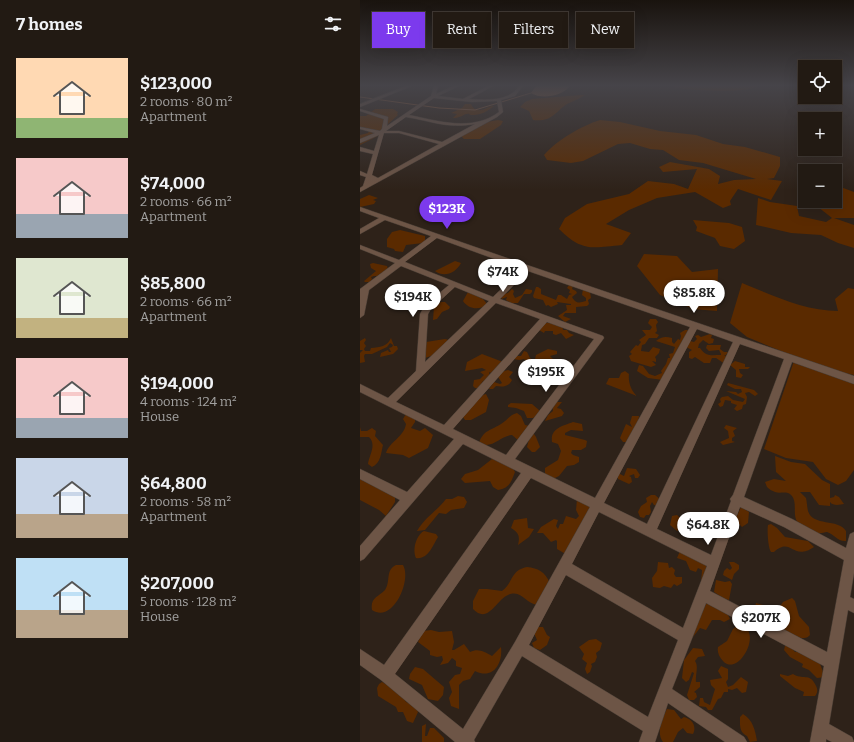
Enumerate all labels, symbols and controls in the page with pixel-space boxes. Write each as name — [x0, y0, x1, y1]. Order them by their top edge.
chip: Buy — [372, 12, 425, 48]
chip: Rent — [433, 12, 491, 48]
chip: Filters — [499, 12, 568, 48]
chip: New — [576, 12, 634, 48]
icon: filters — [322, 13, 344, 35]
text: 7 homes — [16, 14, 83, 35]
map controls — [798, 60, 842, 208]
button: locate — [798, 60, 842, 104]
text: $123,000 — [140, 73, 212, 94]
icon: home — [48, 74, 96, 122]
text: 2 rooms · 80 m² — [140, 94, 232, 109]
text: Apartment — [140, 109, 207, 124]
button: + — [798, 112, 842, 156]
button: − — [798, 164, 842, 208]
text: $74,000 — [140, 173, 205, 194]
icon: home — [48, 174, 96, 222]
text: 2 rooms · 66 m² — [140, 194, 232, 209]
pin: $123K — [419, 196, 475, 230]
text: $123K — [428, 201, 466, 216]
text: Apartment — [140, 209, 207, 224]
pin: $74K — [479, 259, 527, 293]
text: $74K — [487, 264, 519, 279]
text: $85,800 — [140, 273, 206, 294]
icon: home — [48, 274, 96, 322]
pin: $85.8K — [661, 280, 727, 314]
pin: $194K — [385, 284, 441, 318]
text: $85.8K — [673, 285, 715, 300]
text: $194K — [394, 289, 432, 304]
text: 2 rooms · 66 m² — [140, 294, 232, 309]
text: Apartment — [140, 309, 207, 324]
pin: $195K — [518, 359, 574, 393]
text: $195K — [527, 364, 565, 379]
text: $194,000 — [140, 373, 214, 394]
icon: home — [48, 374, 96, 422]
text: 4 rooms · 124 m² — [140, 394, 237, 409]
text: House — [140, 409, 179, 424]
text: $64,800 — [140, 473, 207, 494]
icon: home — [48, 474, 96, 522]
text: 2 rooms · 58 m² — [140, 494, 231, 509]
text: Apartment — [140, 509, 207, 524]
pin: $64.8K — [675, 512, 741, 546]
text: $64.8K — [686, 517, 730, 532]
text: $207,000 — [140, 573, 214, 594]
icon: home — [48, 574, 96, 622]
text: 5 rooms · 128 m² — [140, 594, 236, 609]
pin: $207K — [733, 605, 789, 639]
text: House — [140, 609, 179, 624]
text: $207K — [741, 610, 781, 625]

